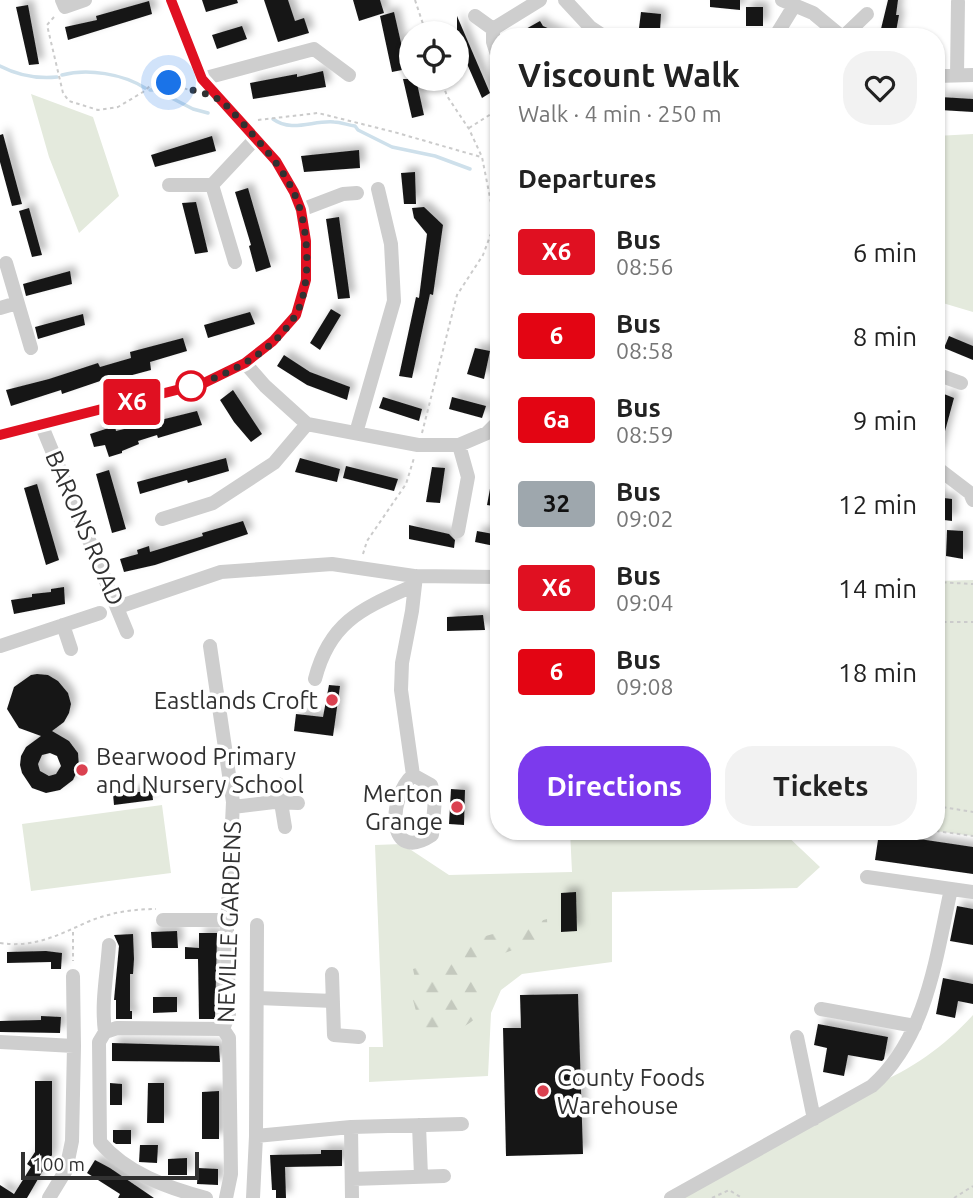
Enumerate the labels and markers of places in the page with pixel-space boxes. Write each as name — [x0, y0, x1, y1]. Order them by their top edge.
unlabelled marker — [176, 371, 206, 401]
place label: Eastlands Croft — [154, 687, 319, 714]
marker: Eastlands Croft — [324, 692, 340, 708]
place label: Bearwood Primary and Nursery School — [96, 743, 304, 798]
marker: Bearwood Primary and Nursery School — [74, 762, 90, 778]
place label: Merton Grange — [363, 780, 443, 835]
marker: Merton Grange — [449, 799, 465, 815]
place label: County Foods Warehouse — [557, 1064, 705, 1119]
marker: County Foods Warehouse — [535, 1083, 551, 1099]

